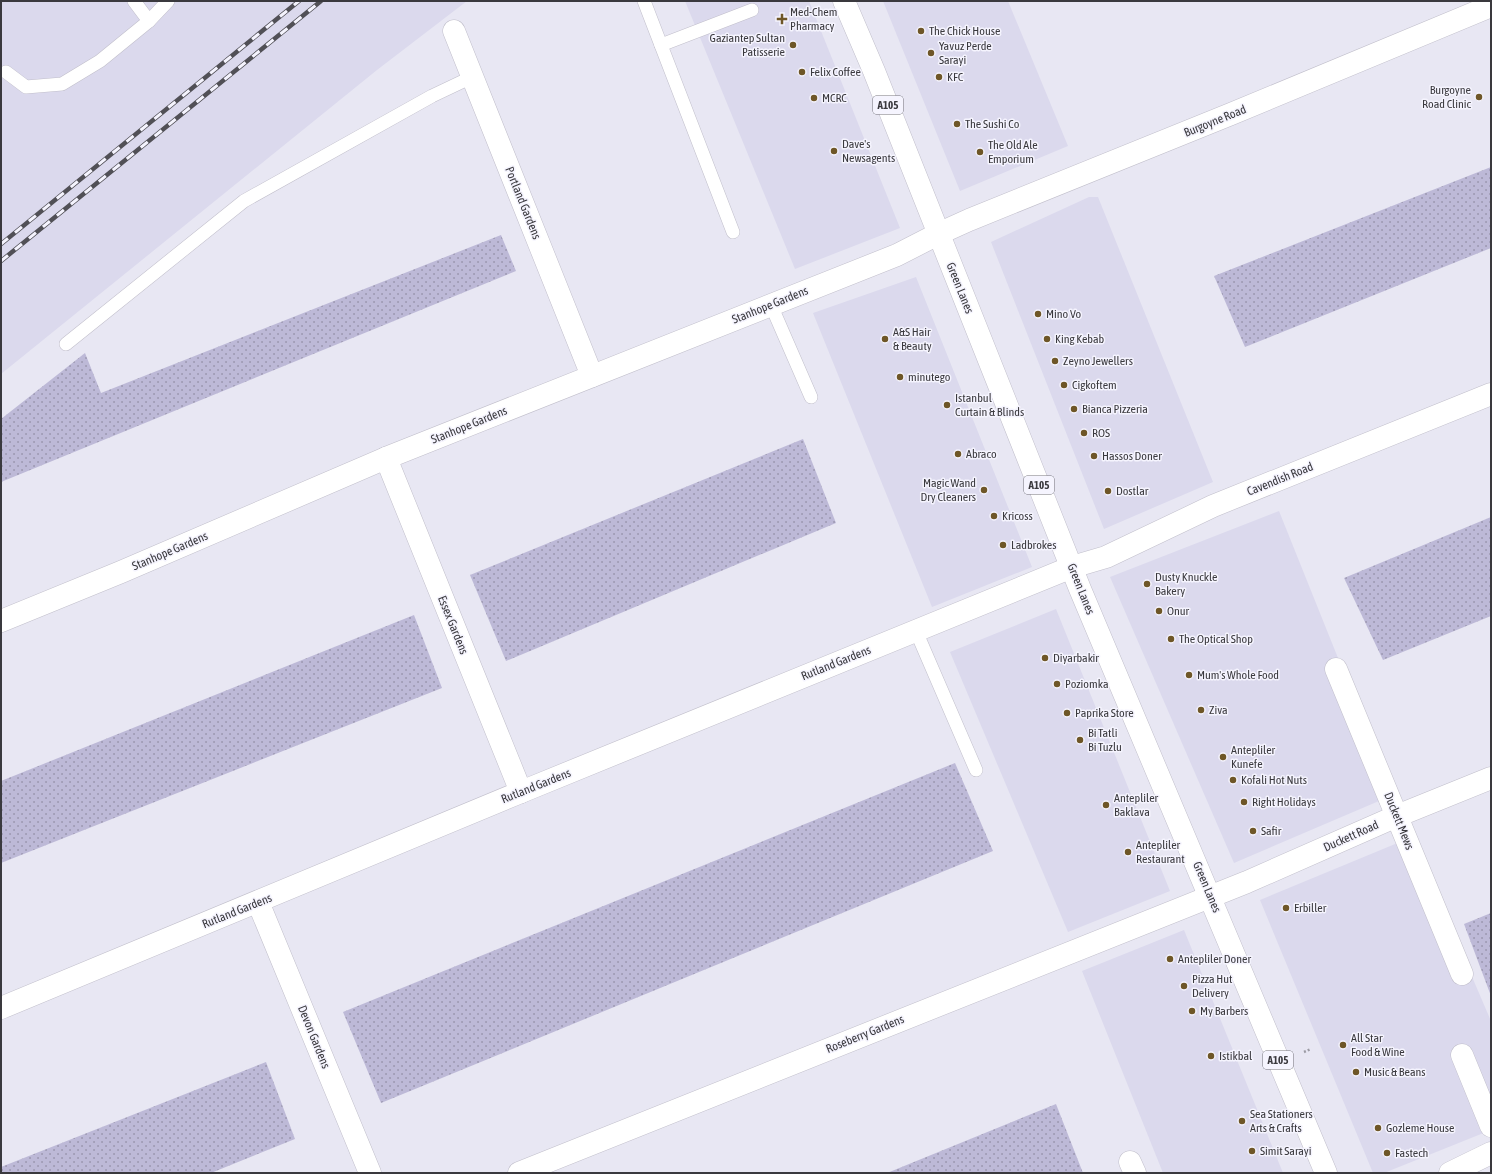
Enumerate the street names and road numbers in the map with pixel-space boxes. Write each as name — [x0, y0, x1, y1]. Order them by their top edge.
road number: A105 — [873, 96, 903, 114]
street label: Burgoyne Road — [1182, 102, 1248, 140]
street label: Portland Gardens — [502, 165, 544, 241]
street label: Green Lanes — [943, 260, 977, 316]
street label: Stanhope Gardens — [730, 283, 810, 327]
street label: Stanhope Gardens — [429, 403, 509, 447]
street label: Cavendish Road — [1245, 459, 1315, 499]
road number: A105 — [1024, 476, 1054, 494]
street label: Stanhope Gardens — [130, 529, 210, 573]
street label: Green Lanes — [1064, 561, 1098, 617]
street label: Essex Gardens — [435, 594, 471, 656]
street label: Rutland Gardens — [799, 643, 873, 683]
street label: Rutland Gardens — [499, 766, 573, 806]
street label: Duckett Mews — [1381, 790, 1417, 852]
street label: Duckett Road — [1321, 818, 1381, 854]
street label: Green Lanes — [1190, 859, 1224, 915]
street label: Rutland Gardens — [200, 891, 274, 931]
street label: Devon Gardens — [295, 1003, 333, 1071]
street label: Roseberry Gardens — [824, 1012, 906, 1056]
road number: A105 — [1263, 1051, 1293, 1069]

